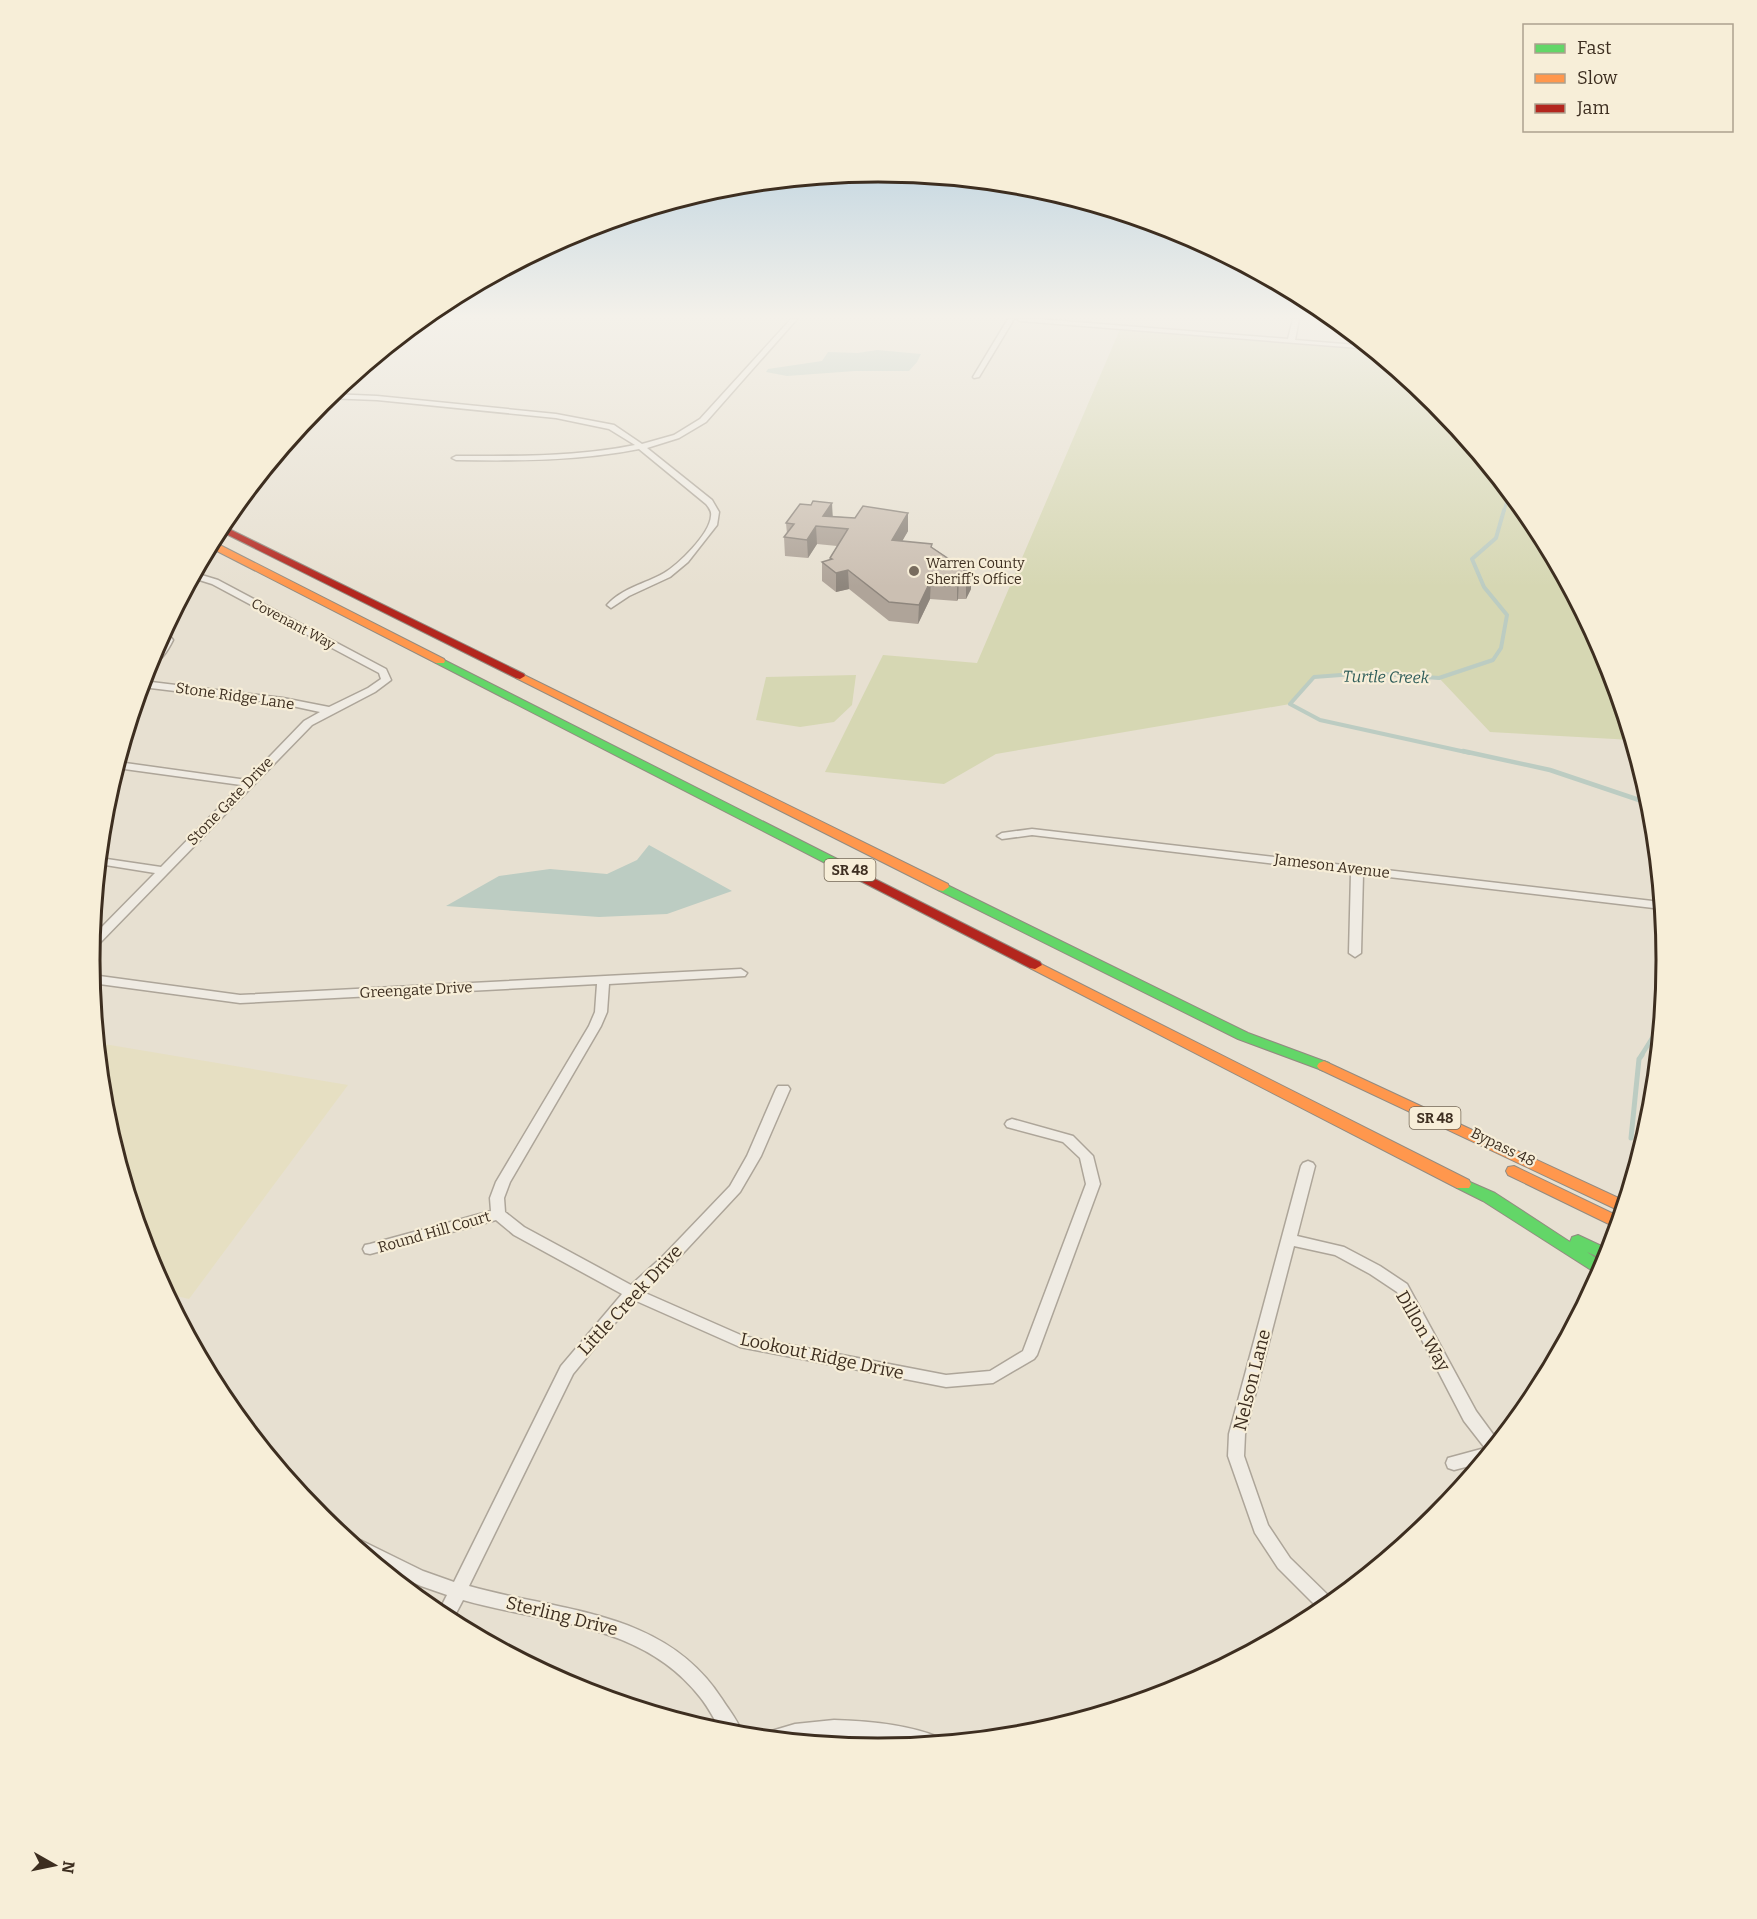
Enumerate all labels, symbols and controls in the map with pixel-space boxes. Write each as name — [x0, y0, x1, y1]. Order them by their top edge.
legend — [1523, 24, 1733, 132]
text: Fast — [1577, 37, 1612, 59]
text: Slow — [1577, 67, 1618, 89]
text: Jam — [1576, 97, 1610, 119]
place label: Warren County Sheriff’s Office — [926, 555, 1025, 588]
marker: Warren County Sheriff’s Office — [907, 564, 921, 578]
street label: Covenant Way — [248, 595, 338, 653]
water label: Turtle Creek — [1343, 667, 1430, 687]
street label: Stone Ridge Lane — [174, 679, 296, 713]
street label: Stone Gate Drive — [183, 753, 277, 849]
street label: Jameson Avenue — [1272, 850, 1391, 882]
road number: SR 48 — [824, 859, 876, 881]
street label: Greengate Drive — [359, 978, 473, 1002]
road number: SR 48 — [1410, 1107, 1460, 1129]
street label: Bypass 48 — [1468, 1124, 1538, 1170]
street label: Round Hill Court — [376, 1207, 493, 1257]
street label: Little Creek Drive — [573, 1240, 687, 1360]
street label: Dillon Way — [1391, 1287, 1455, 1376]
street label: Nelson Lane — [1229, 1327, 1275, 1433]
street label: Lookout Ridge Drive — [738, 1328, 906, 1384]
street label: Sterling Drive — [504, 1592, 620, 1640]
north arrow — [24, 1835, 84, 1895]
text: N — [58, 1860, 79, 1875]

